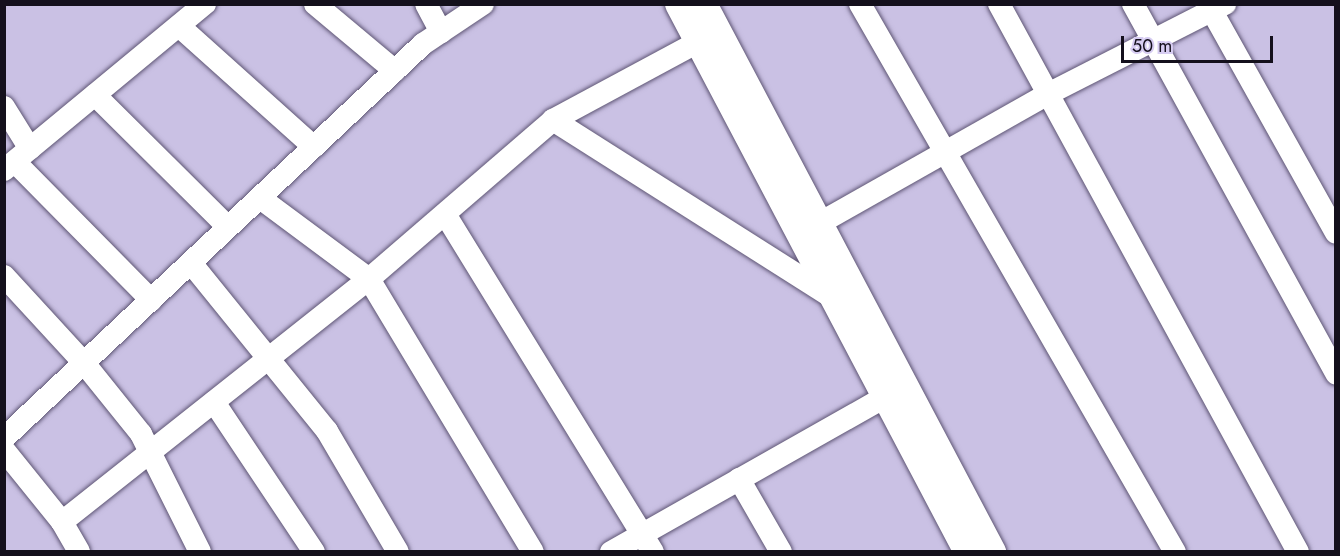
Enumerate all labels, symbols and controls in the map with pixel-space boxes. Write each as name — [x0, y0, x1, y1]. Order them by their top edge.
scale bar — [1124, 24, 1276, 62]
text: 50 m — [1132, 33, 1172, 59]

